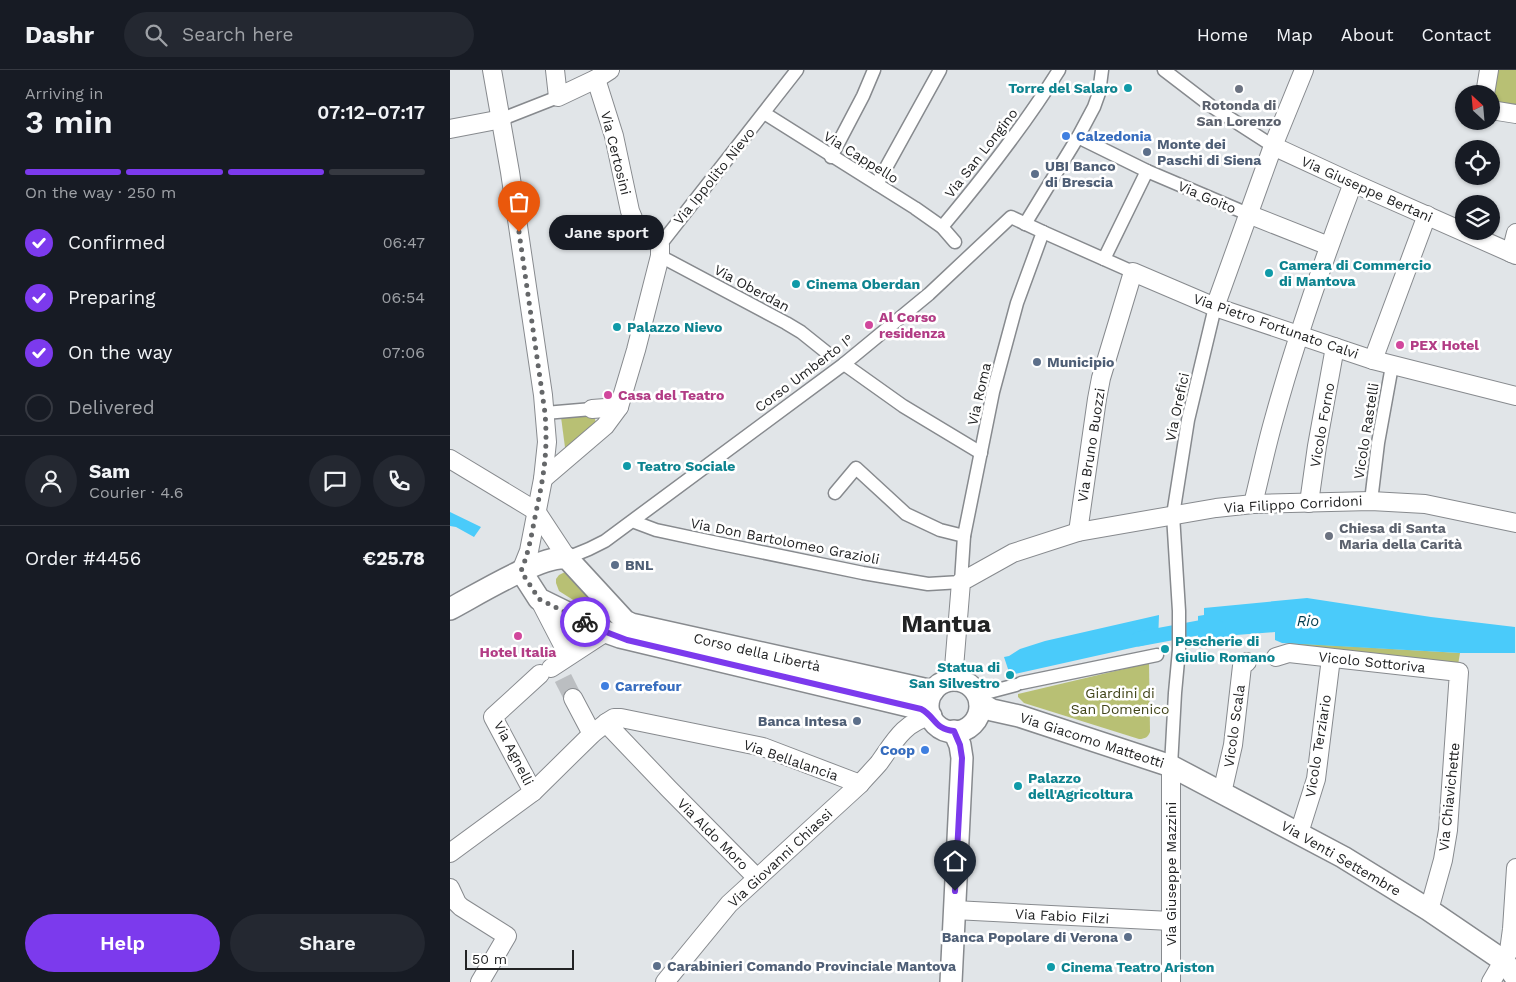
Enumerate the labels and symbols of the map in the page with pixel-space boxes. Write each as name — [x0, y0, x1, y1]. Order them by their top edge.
place label: Torre del Salaro — [1008, 80, 1118, 96]
marker: Torre del Salaro — [1122, 82, 1134, 94]
marker: Rotonda di San Lorenzo — [1233, 83, 1245, 95]
north arrow — [1455, 85, 1500, 130]
place label: Rotonda di San Lorenzo — [1197, 97, 1281, 129]
street label: Via San Longino — [941, 105, 1021, 201]
street label: Via Certosini — [598, 109, 634, 197]
street label: Via Ippolito Nievo — [670, 124, 758, 228]
street label: Via Cappello — [821, 128, 901, 186]
place label: Calzedonia — [1076, 128, 1153, 144]
marker: Calzedonia — [1060, 130, 1072, 142]
place label: Monte dei Paschi di Siena — [1157, 136, 1262, 168]
marker: Monte dei Paschi di Siena — [1141, 146, 1153, 158]
street label: Via Giuseppe Bertani — [1299, 153, 1435, 225]
place label: UBI Banco di Brescia — [1045, 158, 1116, 190]
marker: UBI Banco di Brescia — [1029, 168, 1041, 180]
street label: Via Goito — [1175, 178, 1239, 216]
pin — [498, 181, 540, 232]
callout: Jane sport — [549, 214, 664, 250]
place label: Camera di Commercio di Mantova — [1279, 257, 1431, 289]
street label: Via Oberdan — [711, 261, 793, 315]
marker: Camera di Commercio di Mantova — [1263, 267, 1275, 279]
place label: Cinema Oberdan — [806, 276, 920, 292]
marker: Cinema Oberdan — [790, 278, 802, 290]
street label: Via Pietro Fortunato Calvi — [1191, 290, 1361, 362]
place label: Al Corso residenza — [879, 309, 946, 341]
place label: Palazzo Nievo — [627, 319, 722, 335]
marker: Al Corso residenza — [863, 319, 875, 331]
marker: Palazzo Nievo — [611, 321, 623, 333]
street label: Corso Umberto I° — [752, 331, 856, 415]
place label: PEX Hotel — [1410, 337, 1479, 353]
marker: PEX Hotel — [1394, 339, 1406, 351]
place label: Municipio — [1047, 354, 1114, 370]
marker: Municipio — [1031, 356, 1043, 368]
street label: Via Roma — [964, 361, 994, 427]
street label: Via Orefici — [1162, 371, 1192, 443]
street label: Vicolo Forno — [1307, 382, 1337, 468]
street label: Vicolo Rastelli — [1350, 382, 1382, 480]
place label: Casa del Teatro — [618, 387, 724, 403]
street label: Via Bruno Buozzi — [1074, 387, 1108, 503]
marker: Casa del Teatro — [602, 389, 614, 401]
place label: Teatro Sociale — [637, 458, 735, 474]
marker: Teatro Sociale — [621, 460, 633, 472]
street label: Via Filippo Corridoni — [1223, 492, 1363, 516]
street label: Via Don Bartolomeo Grazioli — [689, 515, 881, 567]
place label: Chiesa di Santa Maria della Carità — [1339, 520, 1463, 552]
marker: Chiesa di Santa Maria della Carità — [1323, 530, 1335, 542]
place label: BNL — [625, 557, 654, 573]
marker: BNL — [609, 559, 621, 571]
courier — [560, 597, 610, 647]
district label: Mantua — [901, 610, 991, 638]
water label: Rio — [1297, 612, 1319, 630]
marker: Hotel Italia — [512, 630, 524, 642]
street label: Corso della Libertà — [692, 630, 822, 674]
place label: Pescherie di Giulio Romano — [1175, 633, 1275, 665]
marker: Pescherie di Giulio Romano — [1159, 643, 1171, 655]
place label: Hotel Italia — [480, 644, 557, 660]
street label: Vicolo Sottoriva — [1318, 648, 1426, 676]
place label: Statua di San Silvestro — [909, 659, 1000, 691]
marker: Statua di San Silvestro — [1004, 669, 1016, 681]
place label: Carrefour — [615, 678, 681, 694]
marker: Carrefour — [599, 680, 611, 692]
street label: Vicolo Scala — [1220, 684, 1248, 768]
park label: Giardini di San Domenico — [1071, 685, 1169, 717]
street label: Vicolo Terziario — [1302, 693, 1334, 799]
street label: Via Giacomo Matteotti — [1018, 709, 1166, 771]
place label: Banca Intesa — [758, 713, 848, 729]
marker: Banca Intesa — [851, 715, 863, 727]
street label: Via Agnelli — [491, 718, 537, 788]
street label: Via Bellalancia — [741, 736, 841, 784]
place label: Coop — [880, 742, 915, 758]
street label: Via Chiavichette — [1435, 742, 1463, 852]
marker: Coop — [919, 744, 931, 756]
place label: Palazzo dell'Agricoltura — [1028, 770, 1134, 802]
marker: Palazzo dell'Agricoltura — [1012, 780, 1024, 792]
street label: Via Aldo Moro — [674, 795, 752, 873]
street label: Via Giuseppe Mazzini — [1163, 802, 1179, 946]
street label: Via Giovanni Chiassi — [725, 806, 835, 910]
street label: Via Venti Settembre — [1278, 817, 1404, 899]
pin — [934, 840, 976, 891]
street label: Via Fabio Filzi — [1014, 906, 1110, 926]
place label: Banca Popolare di Verona — [942, 929, 1119, 945]
marker: Banca Popolare di Verona — [1122, 931, 1134, 943]
scale bar — [465, 947, 574, 970]
place label: Carabinieri Comando Provinciale Mantova — [667, 958, 957, 974]
place label: Cinema Teatro Ariston — [1061, 959, 1214, 975]
marker: Carabinieri Comando Provinciale Mantova — [651, 960, 663, 972]
marker: Cinema Teatro Ariston — [1045, 961, 1057, 973]

